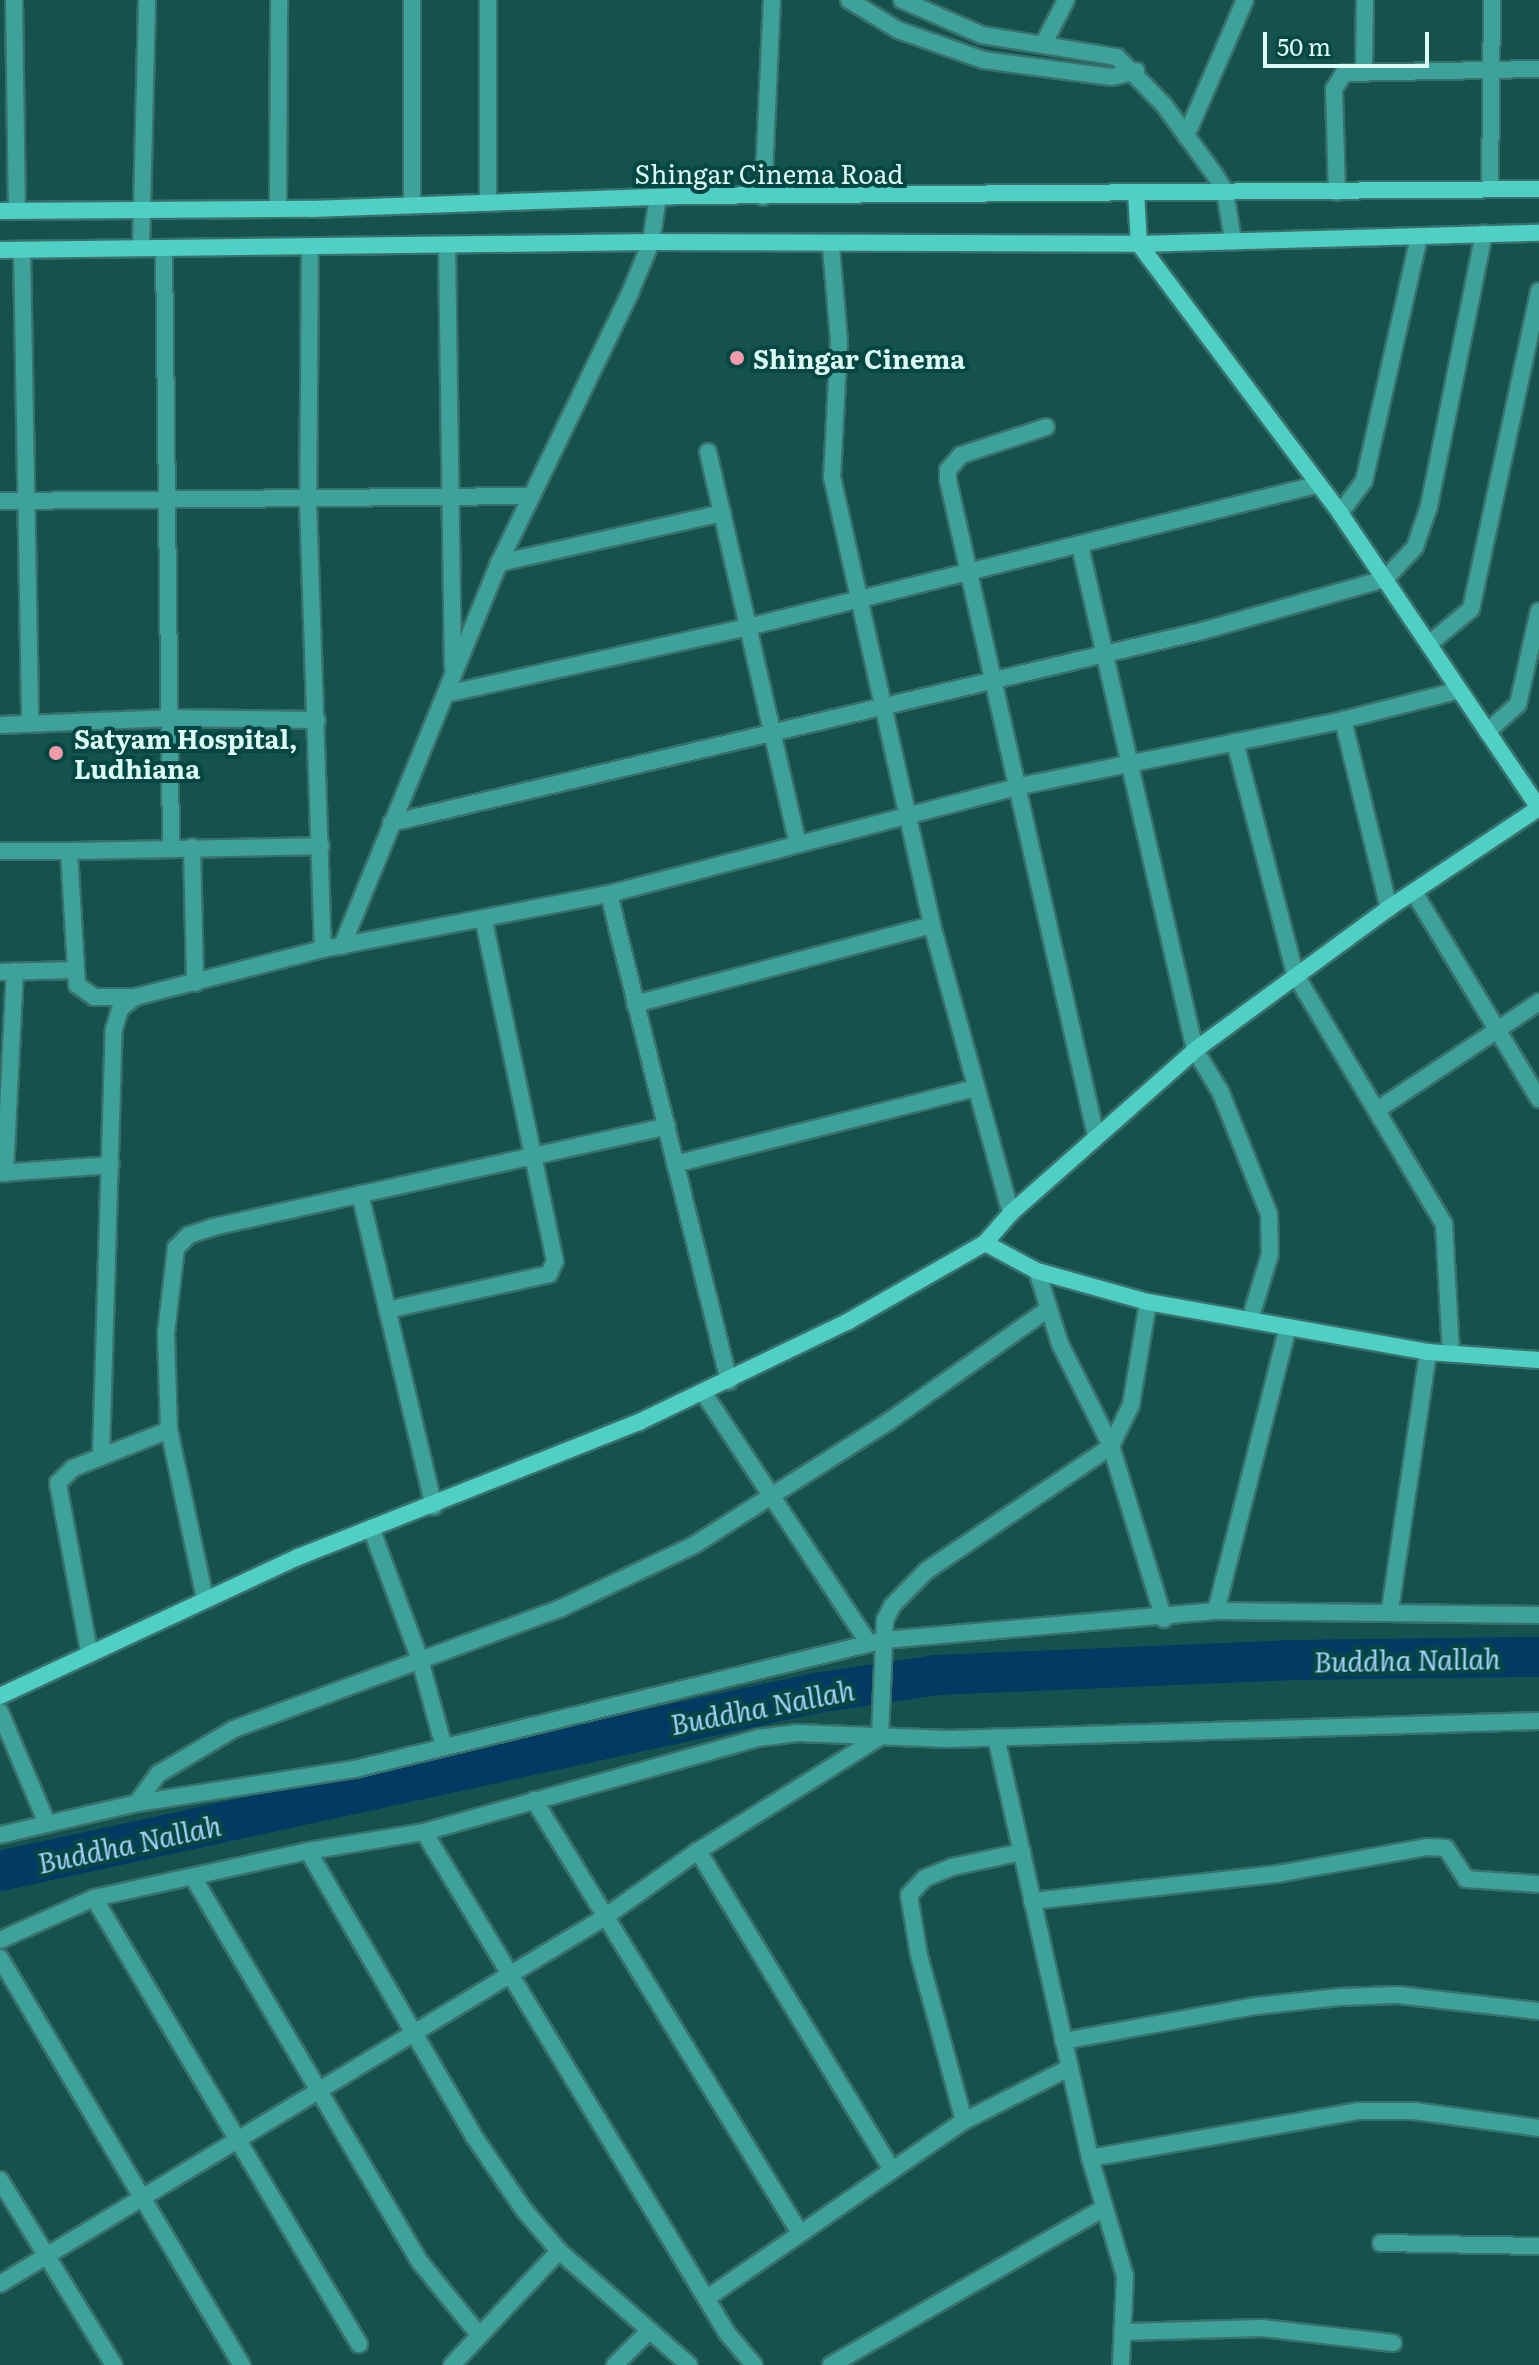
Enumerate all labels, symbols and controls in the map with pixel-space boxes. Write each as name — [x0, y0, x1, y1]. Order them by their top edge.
scale bar — [1267, 16, 1433, 66]
text: 50 m — [1277, 28, 1331, 63]
street label: Shingar Cinema Road — [635, 157, 903, 189]
place label: Shingar Cinema — [753, 342, 965, 374]
marker: Shingar Cinema — [728, 349, 746, 367]
place label: Satyam Hospital, Ludhiana — [74, 722, 298, 784]
marker: Satyam Hospital, Ludhiana — [45, 742, 67, 764]
water label: Buddha Nallah — [1313, 1641, 1501, 1677]
water label: Buddha Nallah — [667, 1672, 857, 1740]
water label: Buddha Nallah — [34, 1807, 224, 1879]

